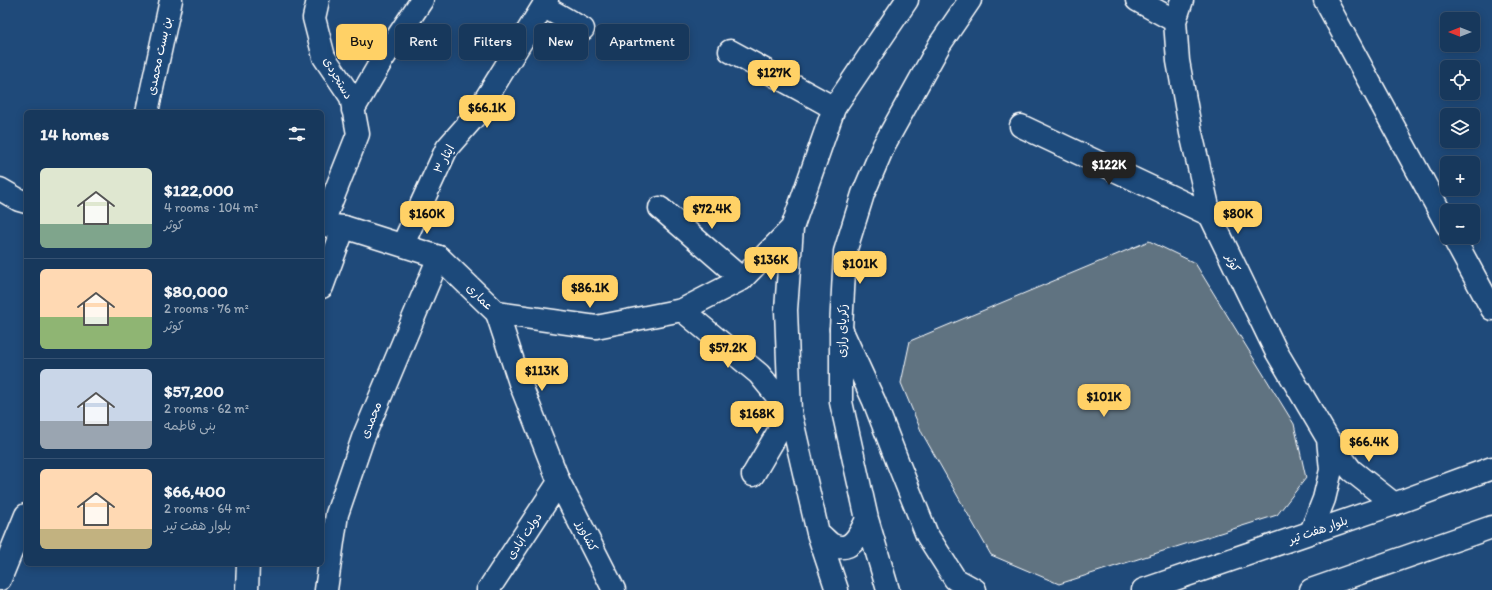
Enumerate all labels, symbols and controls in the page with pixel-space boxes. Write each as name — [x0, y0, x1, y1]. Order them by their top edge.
north arrow — [1440, 12, 1480, 52]
map controls — [1440, 12, 1480, 244]
street label: بن بست محمدی — [144, 16, 175, 97]
chip: Buy — [336, 24, 387, 60]
chip: Rent — [395, 24, 451, 60]
chip: Filters — [459, 24, 526, 60]
chip: New — [534, 24, 588, 60]
chip: Apartment — [596, 24, 689, 60]
street label: دستجردی — [320, 54, 356, 102]
pin: $127K — [746, 60, 802, 94]
button: locate — [1440, 60, 1480, 100]
text: $127K — [757, 65, 791, 80]
pin: $66.1K — [454, 95, 520, 129]
text: $66.1K — [468, 100, 506, 115]
button: layers — [1440, 108, 1480, 148]
icon: filters — [286, 123, 308, 145]
text: 14 homes — [40, 124, 109, 144]
street label: ایثار ۳ — [431, 142, 457, 176]
pin: $122K — [1081, 152, 1137, 186]
button: + — [1440, 156, 1480, 196]
text: $122K — [1092, 157, 1126, 172]
text: $122,000 — [164, 180, 234, 200]
icon: home — [72, 184, 120, 232]
pin: $72.4K — [679, 196, 745, 230]
text: 4 rooms · 104 m² — [164, 200, 258, 215]
pin: $160K — [399, 201, 455, 235]
text: $72.4K — [692, 201, 732, 216]
pin: $80K — [1214, 201, 1262, 235]
button: − — [1440, 204, 1480, 244]
text: $160K — [409, 206, 445, 221]
text: $80K — [1223, 206, 1253, 221]
text: کوثر — [164, 217, 184, 232]
pin: $136K — [743, 247, 799, 281]
pin: $101K — [832, 251, 888, 285]
street label: کوثر — [1222, 251, 1243, 274]
text: $136K — [754, 252, 788, 267]
text: $101K — [843, 256, 877, 271]
pin: $86.1K — [557, 275, 623, 309]
text: $86.1K — [571, 280, 609, 295]
text: $80,000 — [164, 281, 228, 301]
street label: عماری — [464, 281, 496, 313]
icon: home — [72, 285, 120, 333]
text: 2 rooms · 76 m² — [164, 301, 249, 316]
street label: زکریای رازی — [835, 304, 849, 358]
text: کوثر — [164, 318, 184, 333]
pin: $57.2K — [695, 335, 761, 369]
text: $57.2K — [709, 340, 747, 355]
pin: $113K — [514, 358, 570, 392]
text: $113K — [525, 363, 559, 378]
text: $57,200 — [164, 381, 224, 401]
pin: $101K — [1076, 384, 1132, 418]
icon: home — [72, 385, 120, 433]
text: $101K — [1087, 389, 1121, 404]
street label: محمدی — [357, 400, 385, 440]
text: 2 rooms · 62 m² — [164, 401, 249, 416]
pin: $168K — [729, 401, 785, 435]
text: $168K — [740, 406, 774, 421]
text: بنی فاطمه — [164, 418, 216, 433]
pin: $66.4K — [1336, 429, 1402, 463]
text: $66.4K — [1349, 434, 1389, 449]
text: $66,400 — [164, 481, 226, 501]
icon: home — [72, 485, 120, 533]
text: 2 rooms · 64 m² — [164, 501, 250, 516]
street label: دولت آبادی — [503, 510, 546, 563]
street label: بلوار هفت تیر — [1285, 513, 1350, 548]
street label: کشاورز — [572, 517, 601, 554]
text: بلوار هفت تیر — [164, 518, 231, 533]

